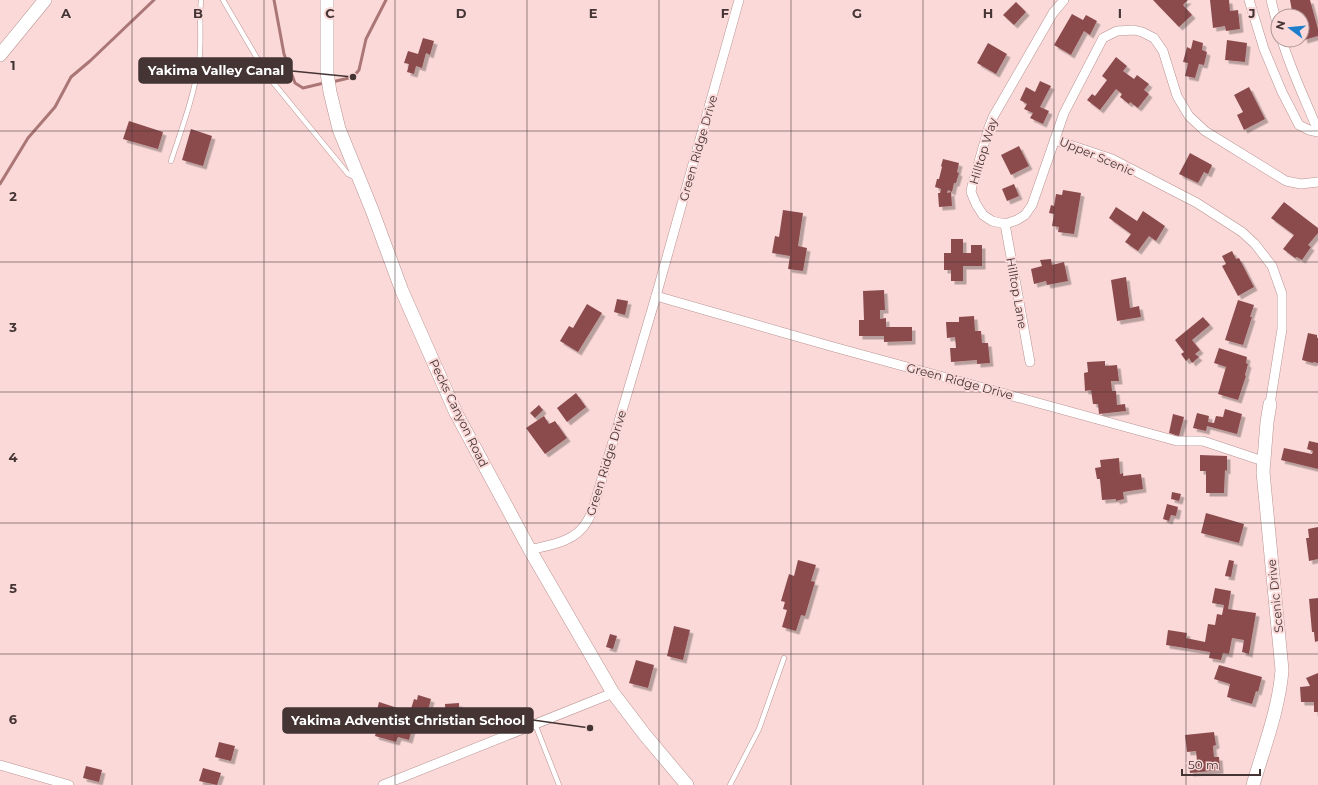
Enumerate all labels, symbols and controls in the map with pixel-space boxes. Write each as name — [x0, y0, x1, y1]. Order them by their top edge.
text: A — [60, 5, 72, 21]
text: B — [193, 5, 203, 21]
text: C — [325, 5, 335, 21]
text: D — [456, 5, 467, 21]
text: E — [589, 5, 598, 21]
text: F — [721, 5, 729, 21]
text: G — [852, 5, 862, 21]
text: H — [983, 5, 993, 21]
text: I — [1118, 5, 1122, 21]
text: J — [1247, 5, 1256, 21]
north arrow — [1270, 8, 1310, 48]
text: N — [1272, 19, 1288, 31]
text: 1 — [10, 57, 16, 73]
callout: Yakima Valley Canal — [139, 58, 292, 83]
text: Yakima Valley Canal — [147, 62, 284, 78]
street label: Green Ridge Drive — [676, 93, 720, 203]
street label: Hilltop Way — [966, 115, 1000, 186]
street label: Upper Scenic — [1057, 133, 1137, 179]
text: 2 — [9, 188, 17, 204]
street label: Hilltop Lane — [1003, 256, 1031, 330]
text: 3 — [8, 319, 17, 335]
street label: Pecks Canyon Road — [426, 357, 492, 469]
street label: Green Ridge Drive — [905, 360, 1015, 402]
street label: Green Ridge Drive — [583, 408, 629, 518]
text: 4 — [9, 449, 18, 465]
street label: Scenic Drive — [1264, 558, 1286, 634]
text: 5 — [9, 580, 17, 596]
callout: Yakima Adventist Christian School — [283, 708, 533, 733]
text: 6 — [9, 711, 18, 727]
text: Yakima Adventist Christian School — [290, 712, 525, 728]
scale bar — [1182, 751, 1260, 777]
text: 50 m — [1188, 757, 1219, 772]

